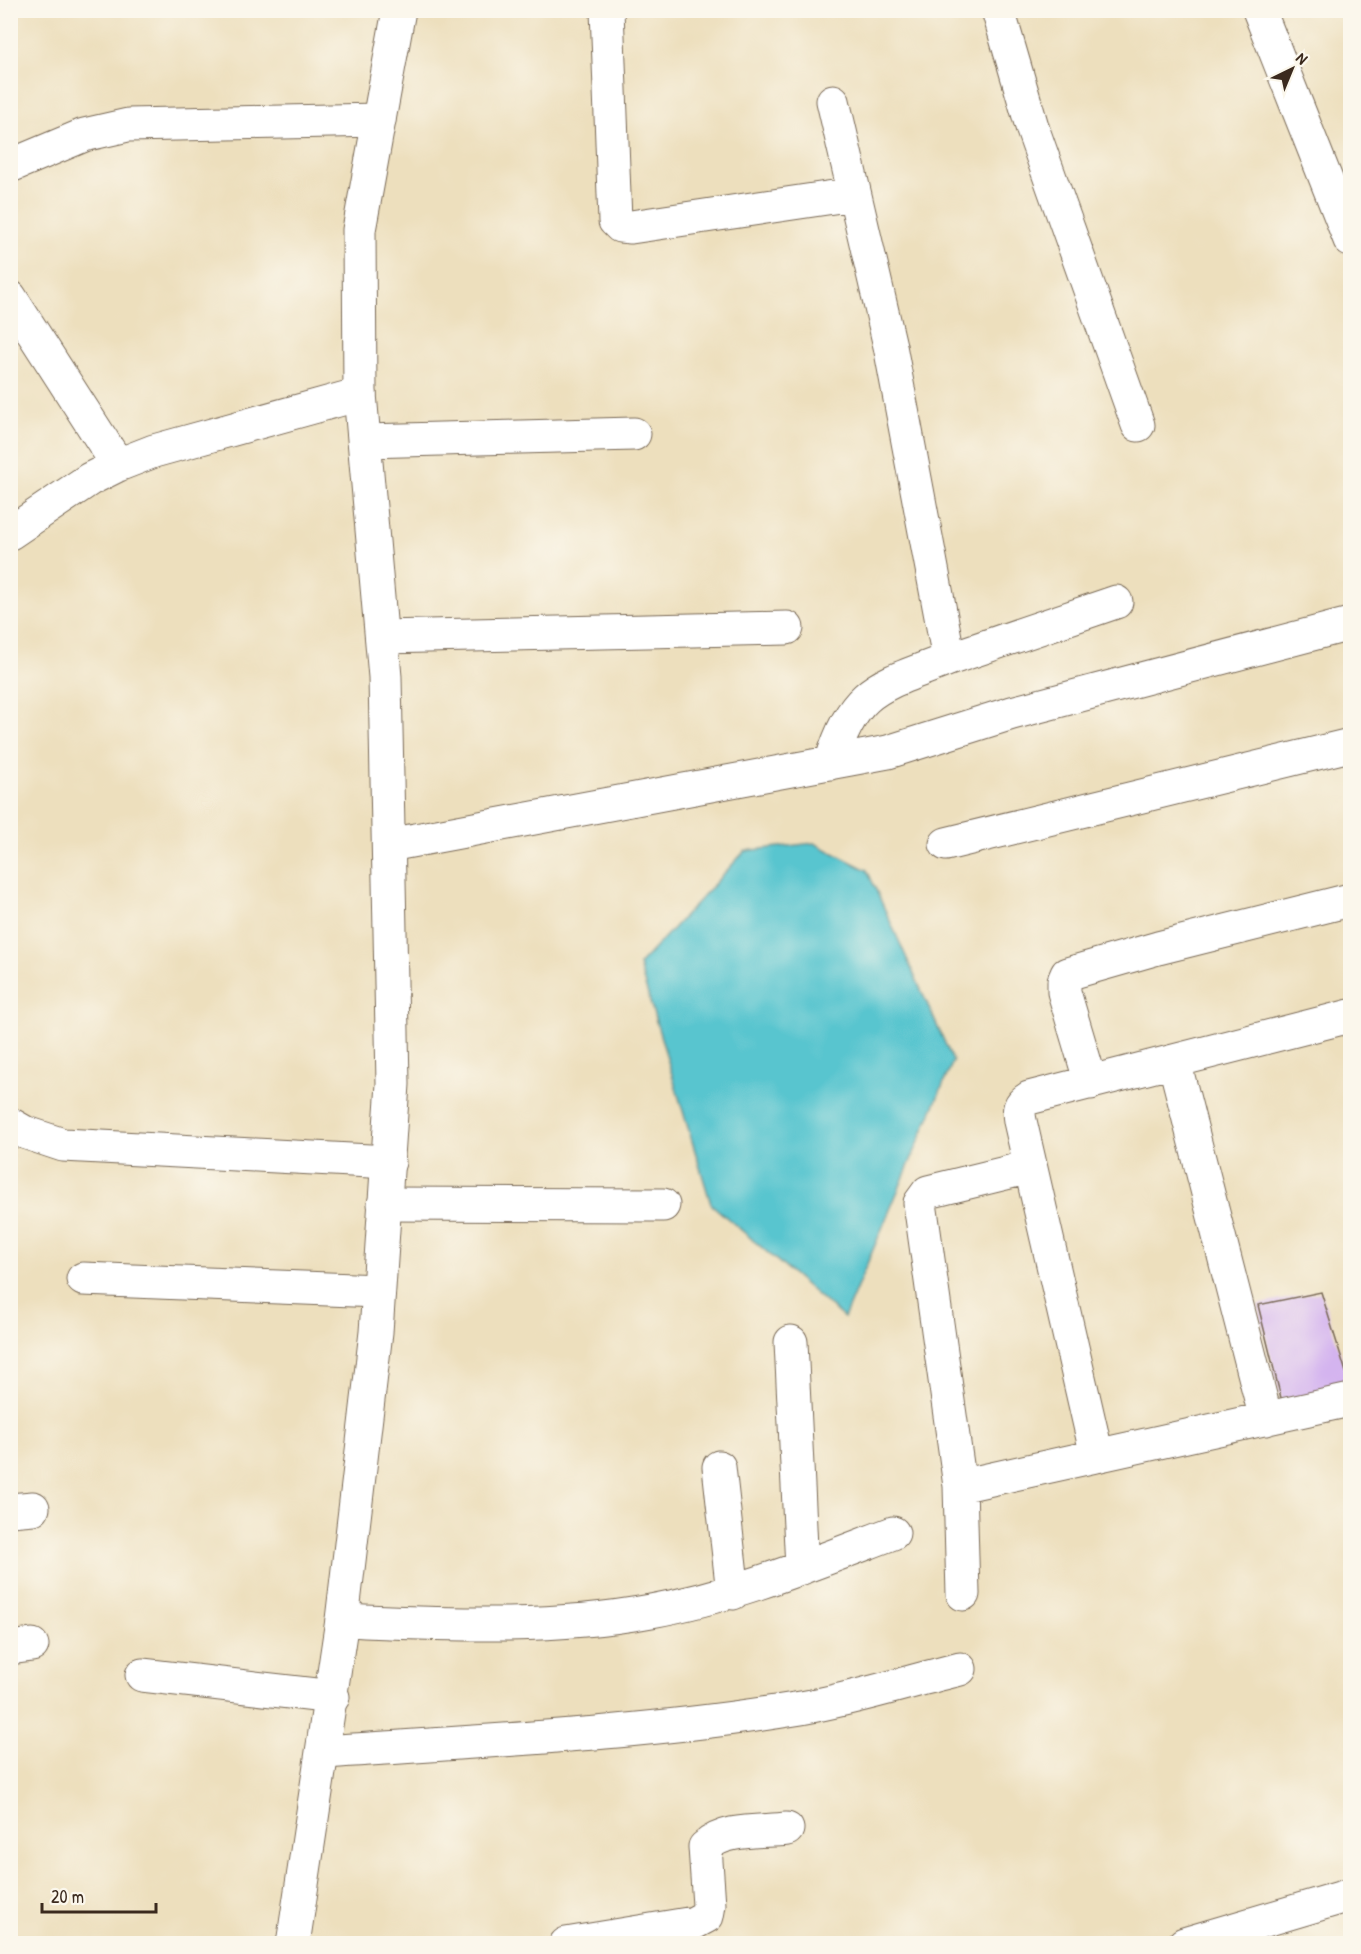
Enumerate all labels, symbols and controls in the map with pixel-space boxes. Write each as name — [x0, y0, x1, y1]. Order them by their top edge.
north arrow — [1262, 39, 1322, 99]
text: N — [1292, 47, 1313, 69]
scale bar — [42, 1876, 156, 1914]
text: 20 m — [51, 1884, 84, 1909]

